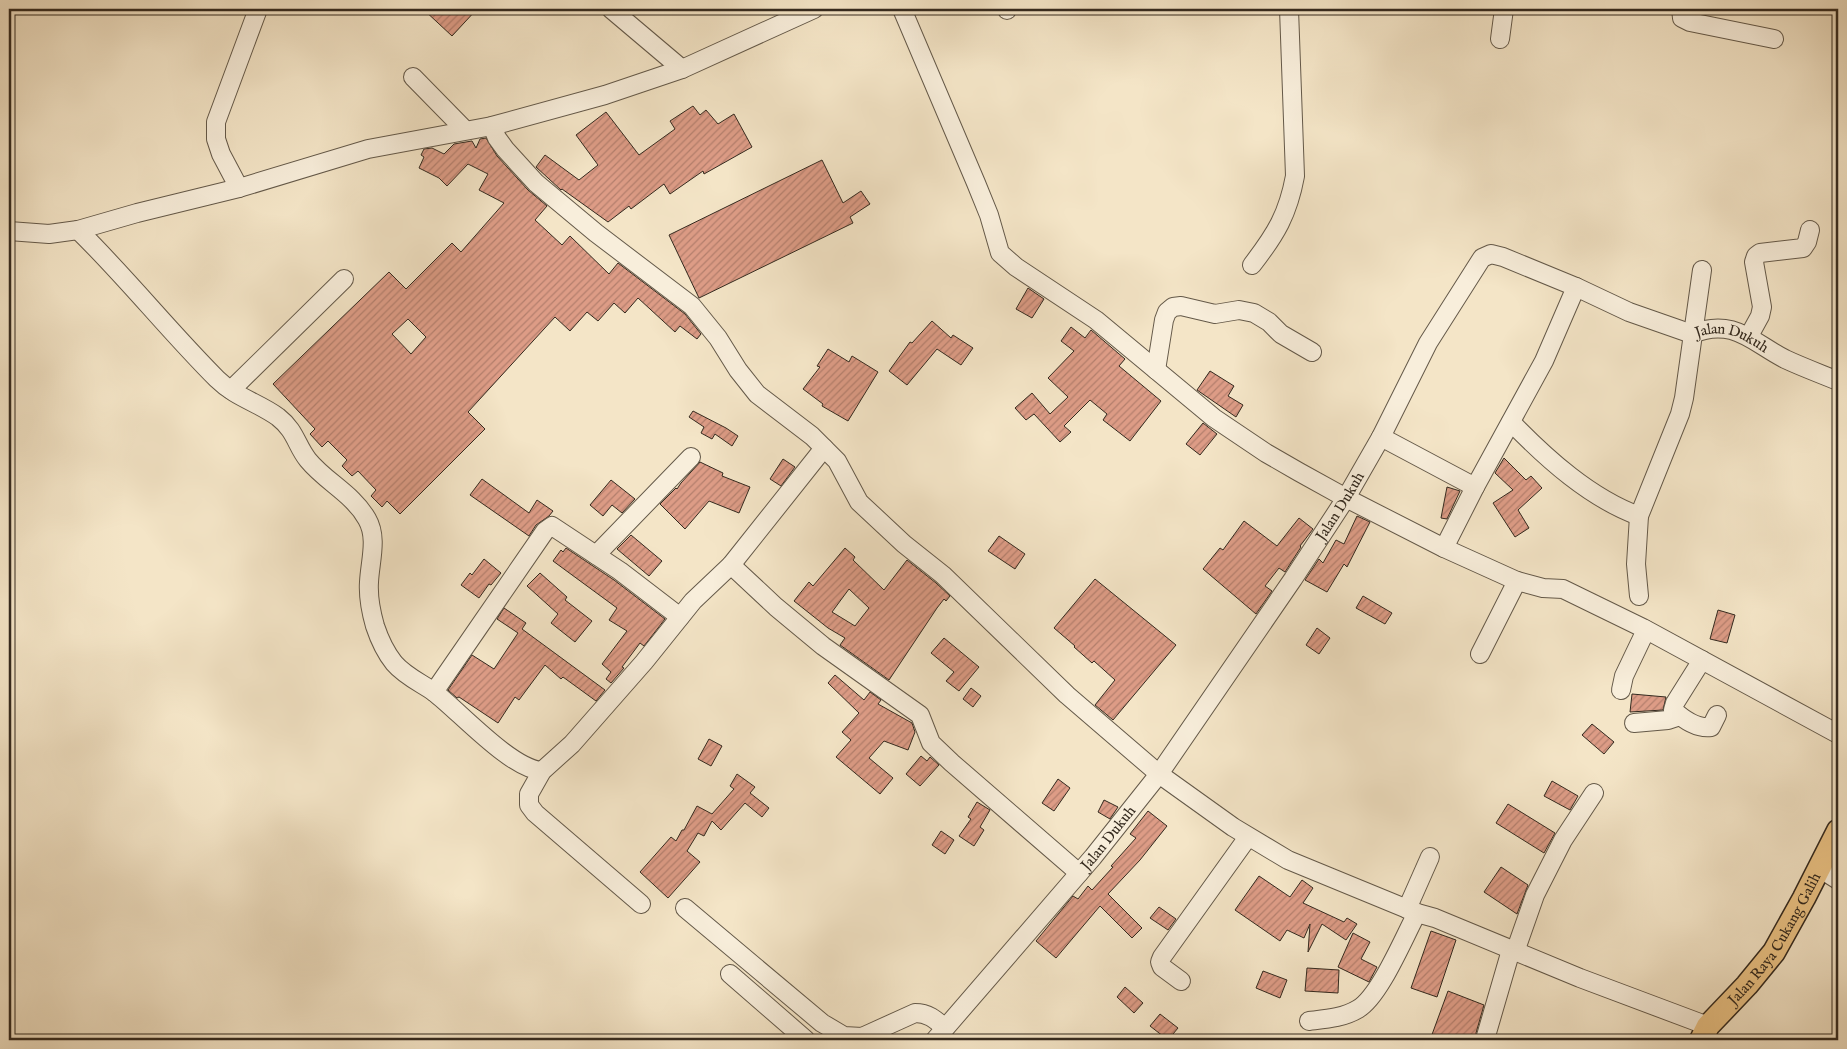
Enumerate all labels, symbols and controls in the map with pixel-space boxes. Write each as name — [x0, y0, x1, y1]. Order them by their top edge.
street label: Jalan Dukuh — [1690, 319, 1772, 357]
street label: Jalan Dukuh — [1311, 469, 1369, 546]
street label: Jalan Dukuh — [1075, 802, 1140, 876]
street label: Jalan Raya Cukang Galih — [1722, 870, 1825, 1011]

